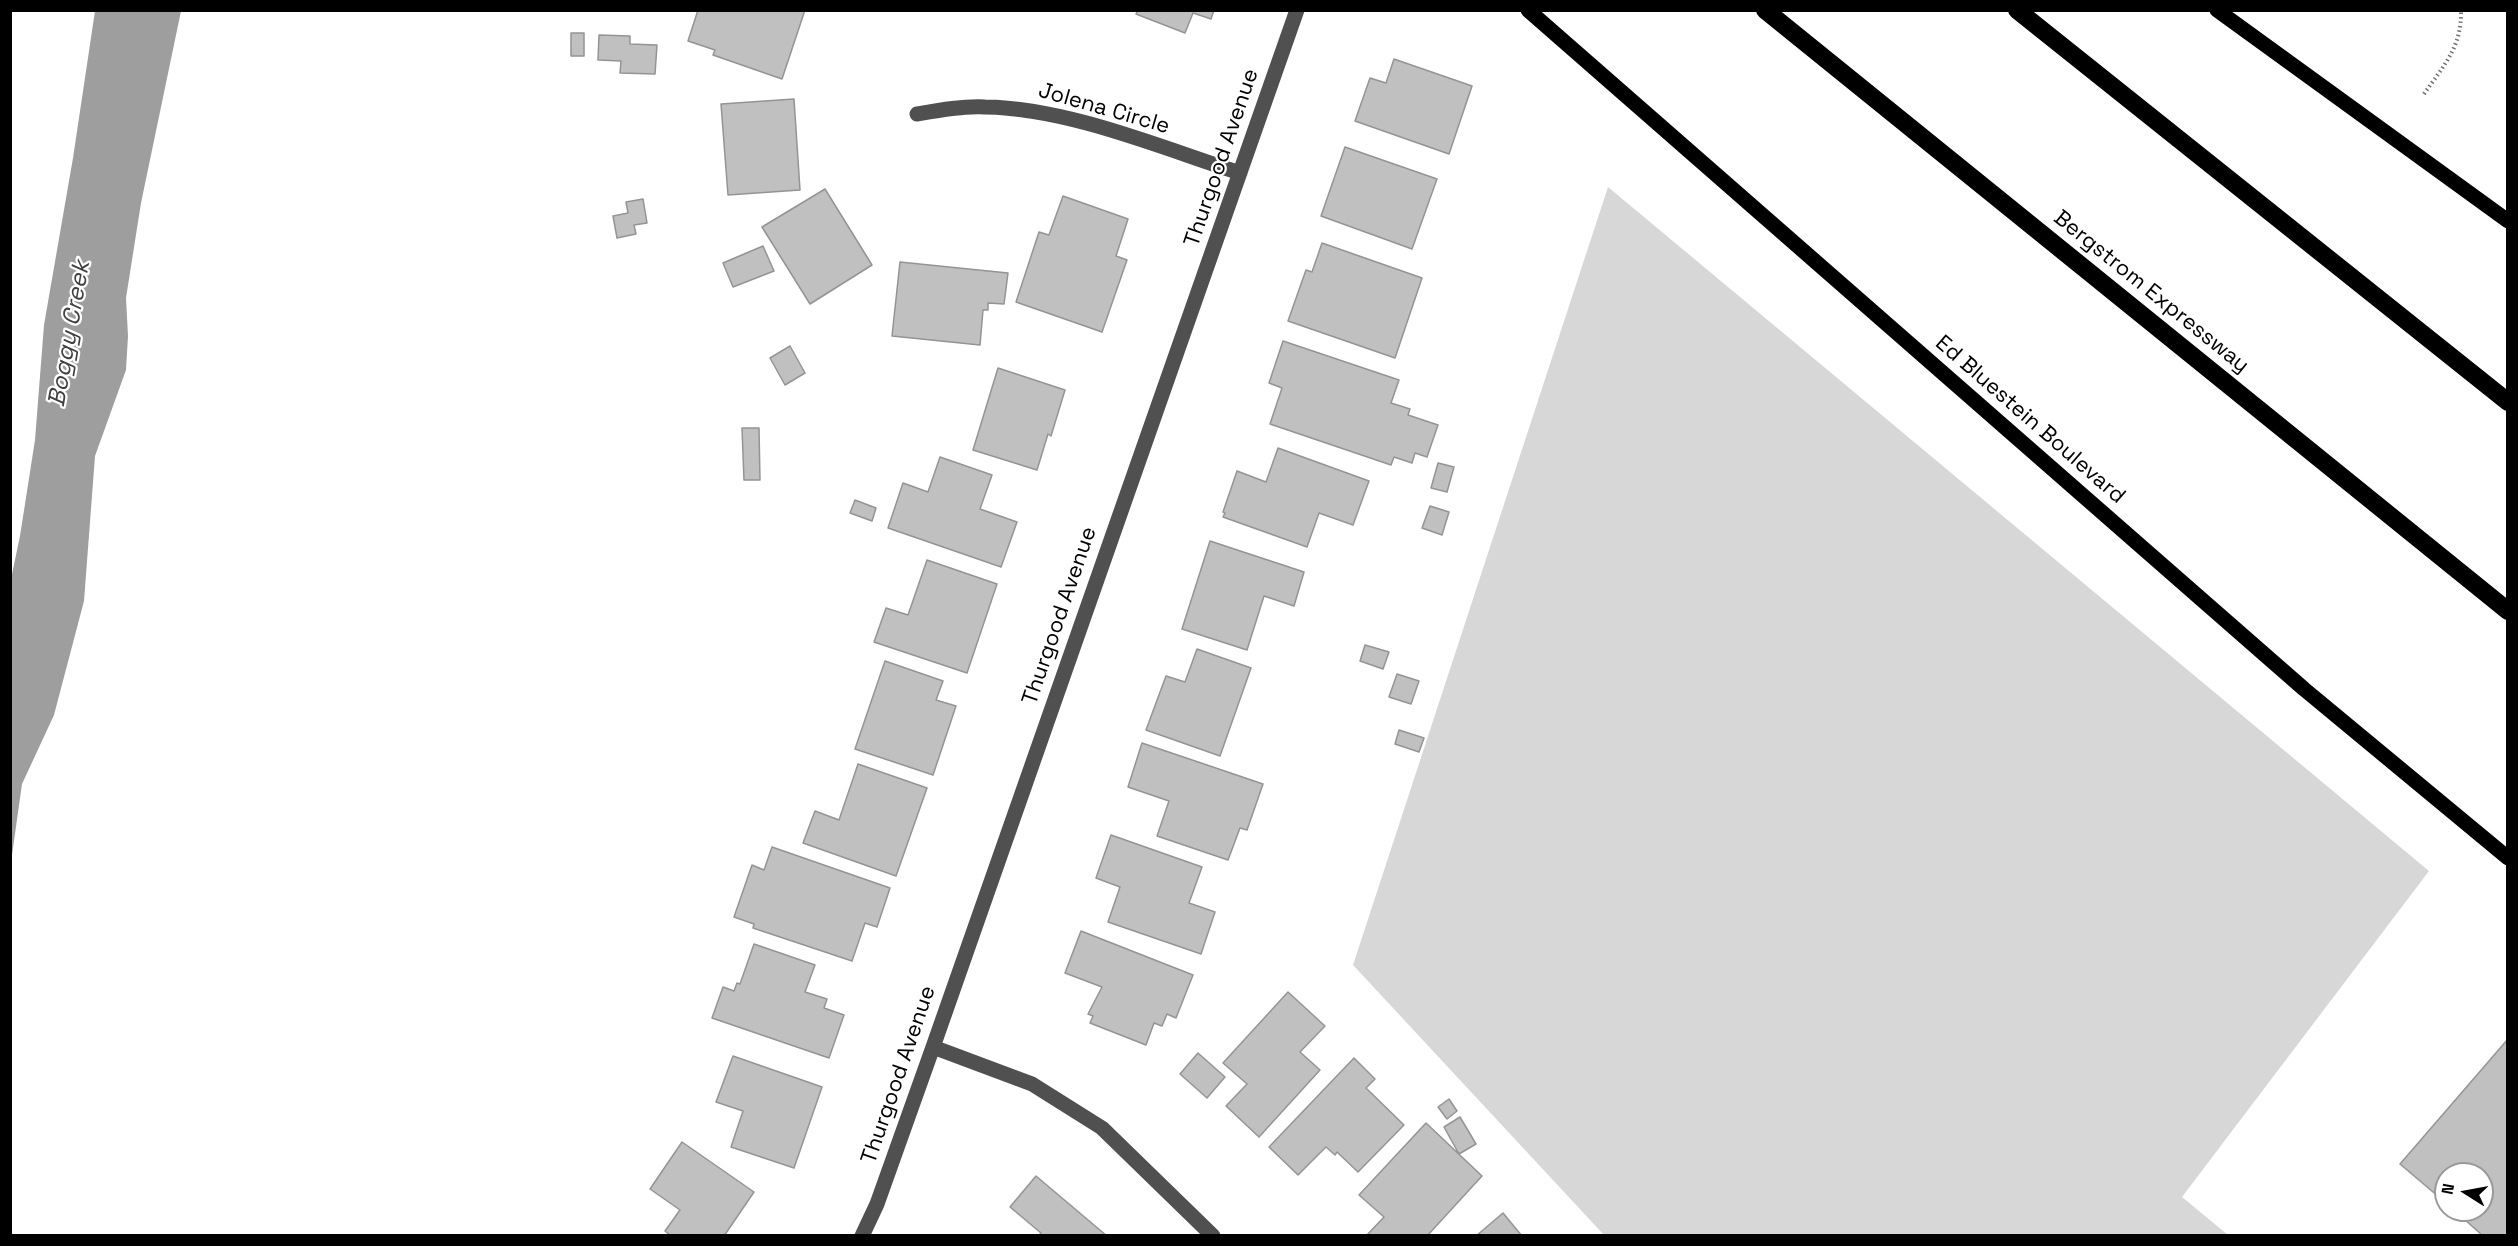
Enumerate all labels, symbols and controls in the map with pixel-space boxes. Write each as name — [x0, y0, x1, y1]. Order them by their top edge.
street label: Thurgood Avenue — [1179, 66, 1265, 250]
street label: Jolena Circle — [1035, 78, 1173, 140]
street label: Bergstrom Expressway — [2048, 205, 2254, 379]
water label: Boggy Creek — [43, 259, 97, 409]
street label: Ed Bluestein Boulevard — [1930, 330, 2130, 510]
street label: Thurgood Avenue — [1017, 524, 1103, 708]
street label: Thurgood Avenue — [856, 983, 942, 1167]
north arrow — [2434, 1162, 2494, 1222]
text: N — [2436, 1182, 2459, 1196]

